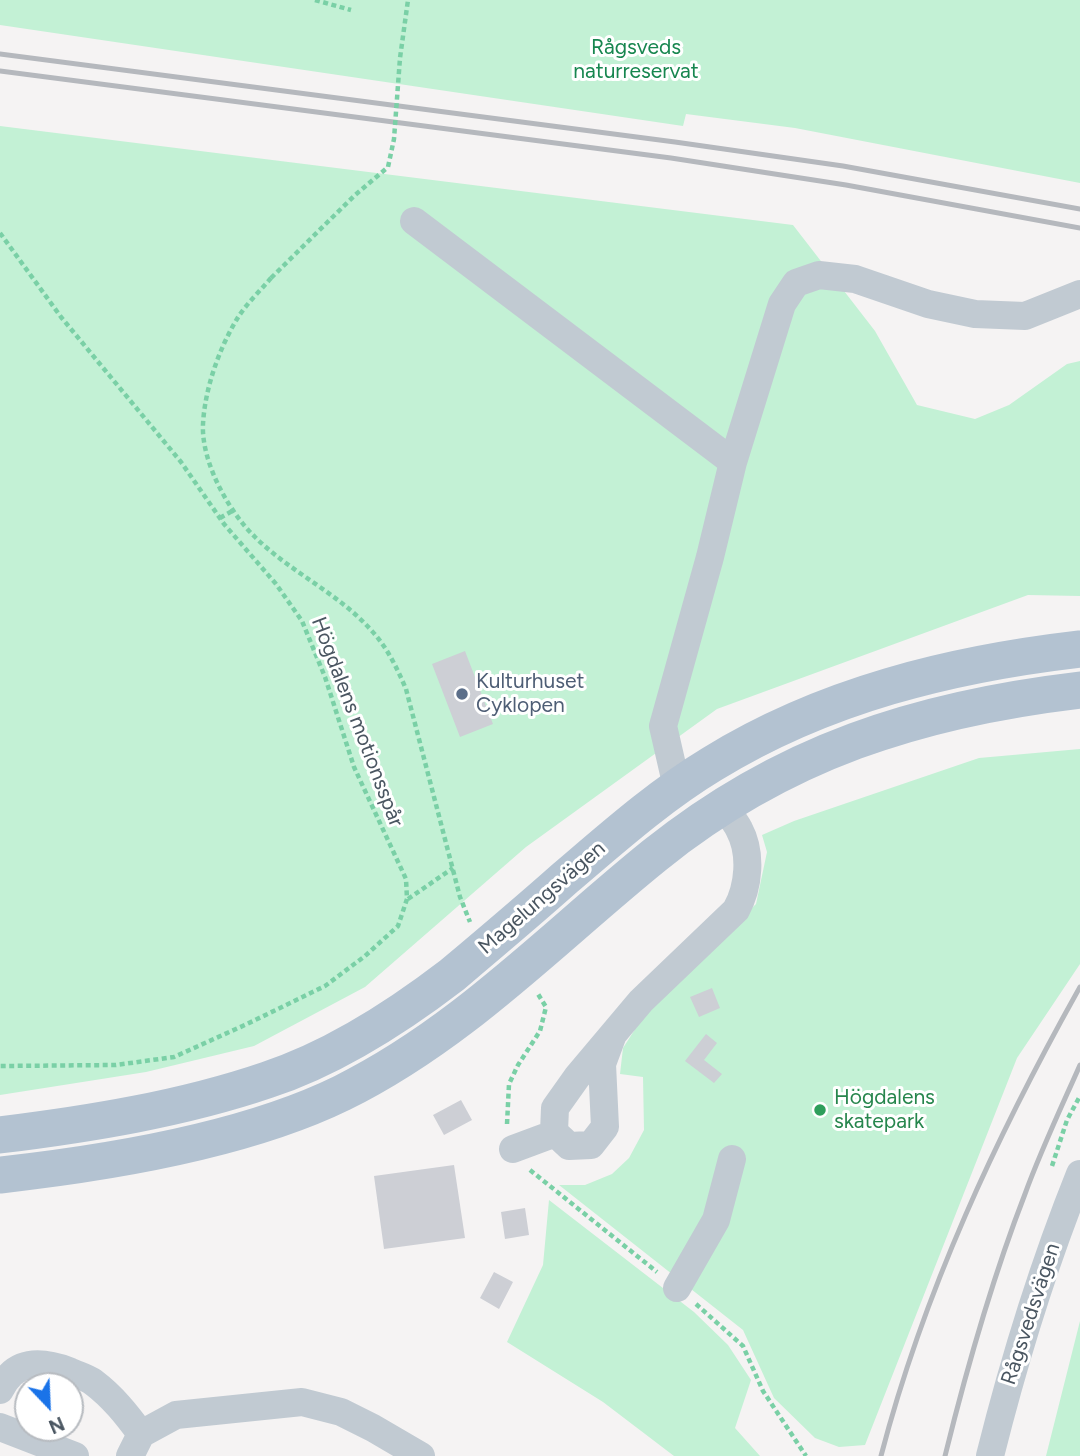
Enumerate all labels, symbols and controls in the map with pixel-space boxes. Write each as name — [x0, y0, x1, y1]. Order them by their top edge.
park label: Rågsveds naturreservat — [573, 35, 699, 85]
street label: Högdalens motionsspår — [305, 614, 409, 830]
place label: Kulturhuset Cyklopen — [476, 669, 584, 719]
marker: Kulturhuset Cyklopen — [454, 686, 470, 702]
street label: Magelungsvägen — [474, 836, 610, 960]
place label: Högdalens skatepark — [834, 1085, 935, 1135]
marker: Högdalens skatepark — [812, 1102, 828, 1118]
street label: Rågsvedsvägen — [996, 1240, 1066, 1388]
north arrow — [14, 1372, 84, 1442]
text: N — [45, 1411, 68, 1438]

